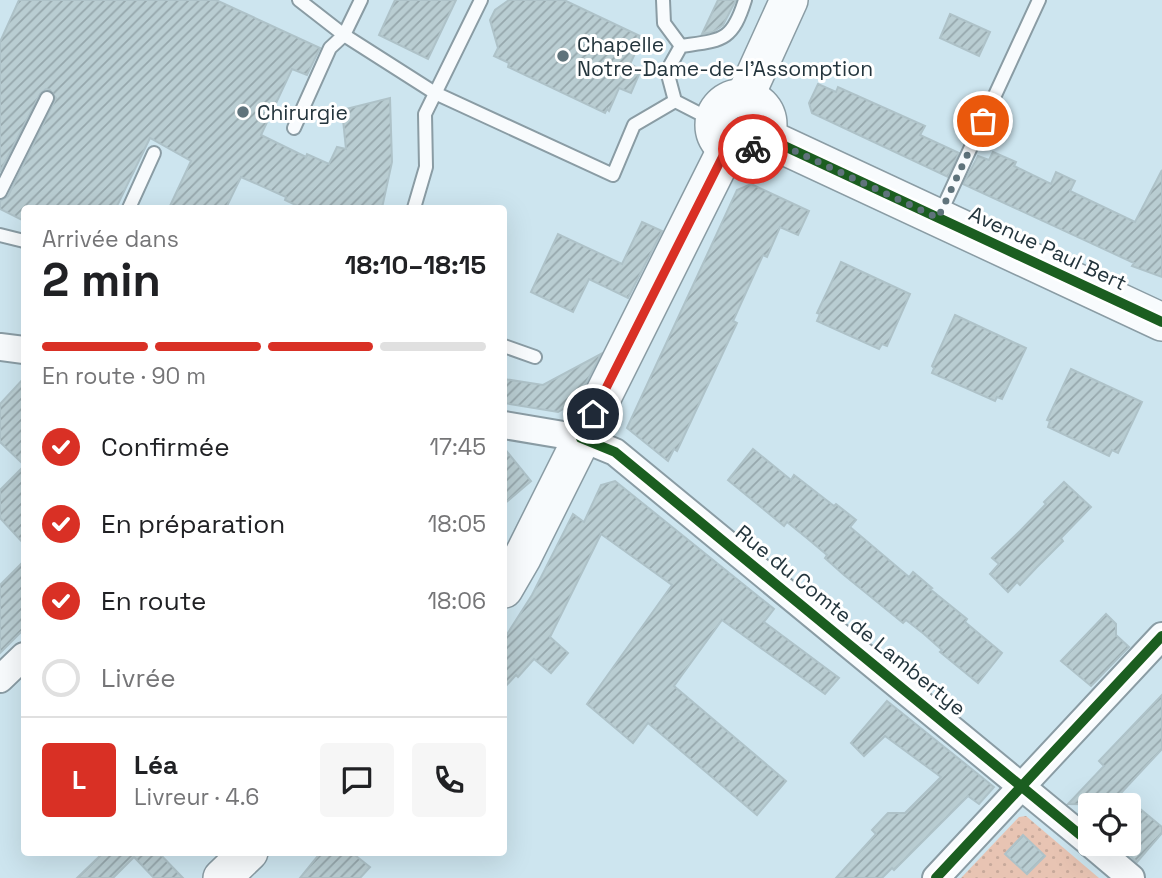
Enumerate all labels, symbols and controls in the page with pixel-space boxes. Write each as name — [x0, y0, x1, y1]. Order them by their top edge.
place label: Chapelle Notre-Dame-de-l'Assomption — [577, 31, 873, 82]
marker: Chapelle Notre-Dame-de-l'Assomption — [555, 48, 571, 64]
pin — [953, 91, 1013, 151]
place label: Chirurgie — [257, 99, 348, 126]
icon: bag — [964, 102, 1002, 140]
marker: Chirurgie — [235, 104, 251, 120]
courier — [718, 114, 788, 184]
icon: bike — [734, 130, 772, 168]
street label: Avenue Paul Bert — [965, 200, 1131, 296]
text: Arrivée dans — [42, 224, 179, 254]
text: 18:10–18:15 — [345, 248, 486, 282]
text: 2 min — [42, 251, 161, 309]
text: En route · 90 m — [42, 361, 206, 391]
pin — [563, 384, 623, 444]
icon: home — [574, 395, 612, 433]
icon: check — [42, 428, 80, 466]
text: Confirmée — [101, 430, 230, 464]
text: 17:45 — [429, 432, 486, 462]
icon: check — [42, 505, 80, 543]
text: En préparation — [101, 507, 285, 541]
text: 18:05 — [428, 509, 486, 539]
street label: Rue du Comte de Lambertye — [730, 519, 972, 721]
icon: check — [42, 582, 80, 620]
text: En route — [101, 584, 206, 618]
text: 18:06 — [427, 586, 486, 616]
text: Livrée — [101, 661, 176, 695]
button: chat — [320, 743, 394, 817]
button: phone — [412, 743, 486, 817]
text: Léa — [134, 748, 178, 782]
text: L — [72, 763, 86, 797]
text: Livreur · 4.6 — [134, 782, 259, 812]
map controls — [1078, 793, 1141, 856]
button: locate — [1078, 793, 1141, 856]

